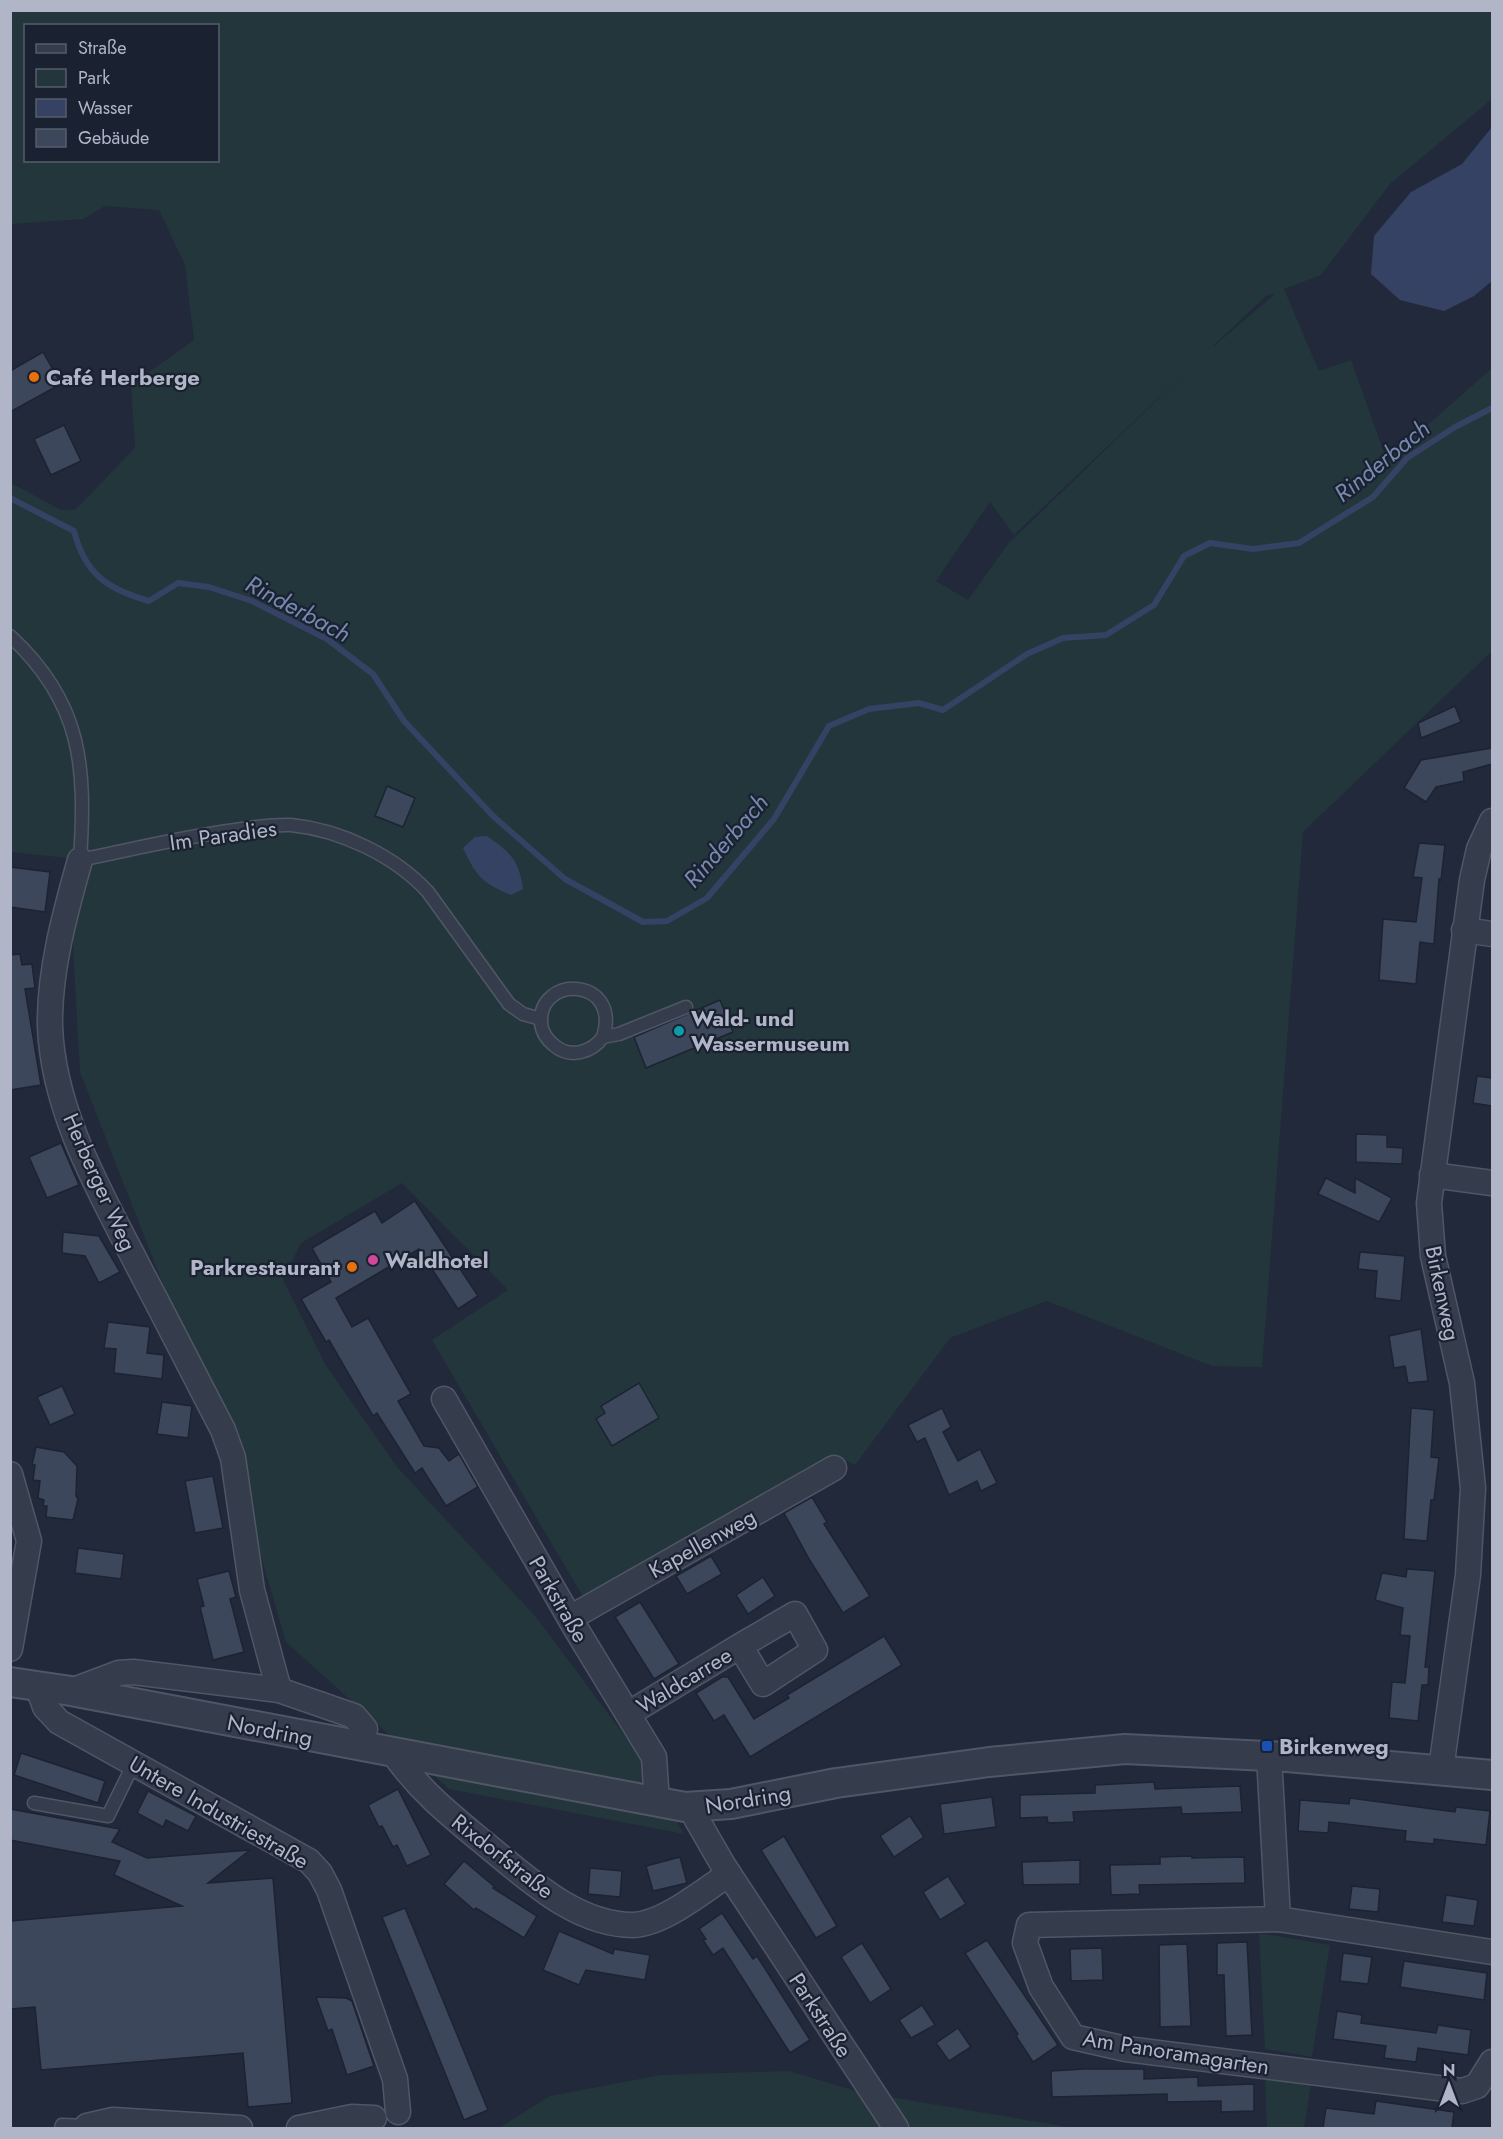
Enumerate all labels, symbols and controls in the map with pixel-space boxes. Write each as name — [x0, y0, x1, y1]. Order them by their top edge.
legend — [24, 24, 219, 162]
text: Straße — [78, 35, 126, 61]
text: Park — [78, 65, 110, 91]
text: Wasser — [78, 95, 133, 121]
text: Gebäude — [78, 125, 149, 151]
place label: Café Herberge — [46, 361, 200, 393]
marker: Café Herberge — [27, 370, 41, 384]
water label: Rinderbach — [1326, 411, 1437, 510]
water label: Rinderbach — [239, 566, 357, 651]
water label: Rinderbach — [675, 786, 776, 895]
street label: Im Paradies — [167, 812, 279, 858]
place label: Wald- und Wassermuseum — [691, 1002, 850, 1059]
marker: Wald- und Wassermuseum — [672, 1024, 686, 1038]
street label: Herberger Weg — [55, 1108, 145, 1256]
street label: Birkenweg — [1417, 1243, 1469, 1343]
place label: Waldhotel — [385, 1244, 489, 1276]
place label: Parkrestaurant — [190, 1251, 340, 1283]
marker: Waldhotel — [366, 1253, 380, 1267]
marker: Parkrestaurant — [345, 1260, 359, 1274]
street label: Kapellenweg — [643, 1500, 761, 1586]
street label: Parkstraße — [521, 1550, 597, 1648]
street label: Waldcarree — [630, 1639, 738, 1721]
street label: Nordring — [224, 1706, 316, 1754]
place label: Birkenweg — [1279, 1730, 1389, 1762]
marker: Birkenweg — [1260, 1739, 1274, 1753]
street label: Untere Industriestraße — [123, 1747, 315, 1877]
street label: Nordring — [703, 1776, 793, 1822]
street label: Rixdorfstraße — [445, 1806, 561, 1906]
street label: Parkstraße — [782, 1966, 860, 2064]
street label: Am Panoramagarten — [1080, 2021, 1272, 2083]
north arrow — [1419, 2055, 1479, 2115]
text: N — [1443, 2059, 1455, 2082]

